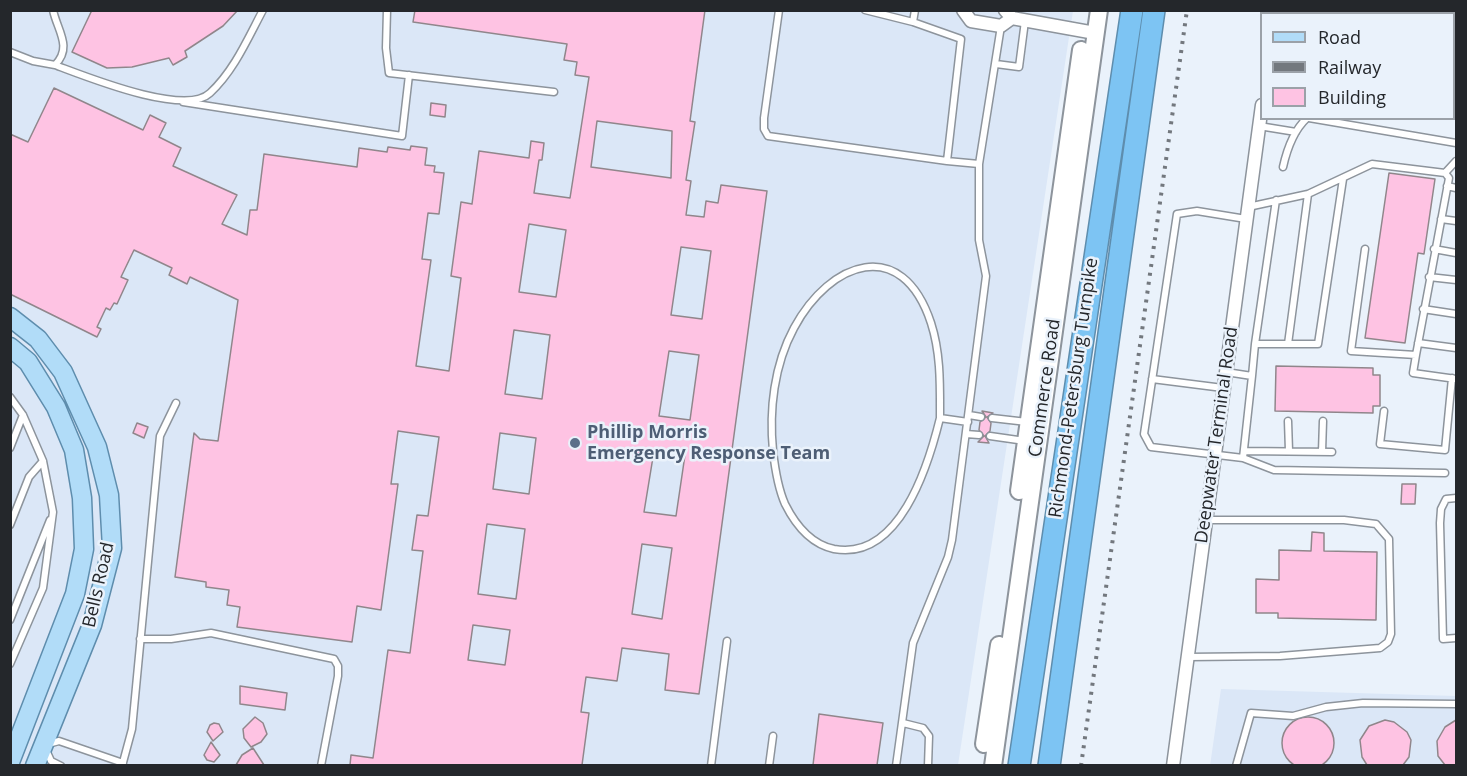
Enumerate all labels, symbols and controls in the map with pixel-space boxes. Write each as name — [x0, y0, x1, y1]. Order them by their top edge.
legend — [1260, 12, 1455, 120]
text: Road — [1318, 25, 1361, 49]
text: Railway — [1318, 55, 1381, 79]
text: Building — [1318, 85, 1386, 109]
street label: Richmond-Petersburg Turnpike — [1045, 257, 1103, 519]
street label: Commerce Road — [1025, 318, 1065, 458]
street label: Deepwater Terminal Road — [1191, 325, 1243, 545]
place label: Phillip Morris Emergency Response Team — [587, 422, 830, 464]
marker: Phillip Morris Emergency Response Team — [568, 436, 582, 450]
street label: Bells Road — [79, 540, 119, 630]

